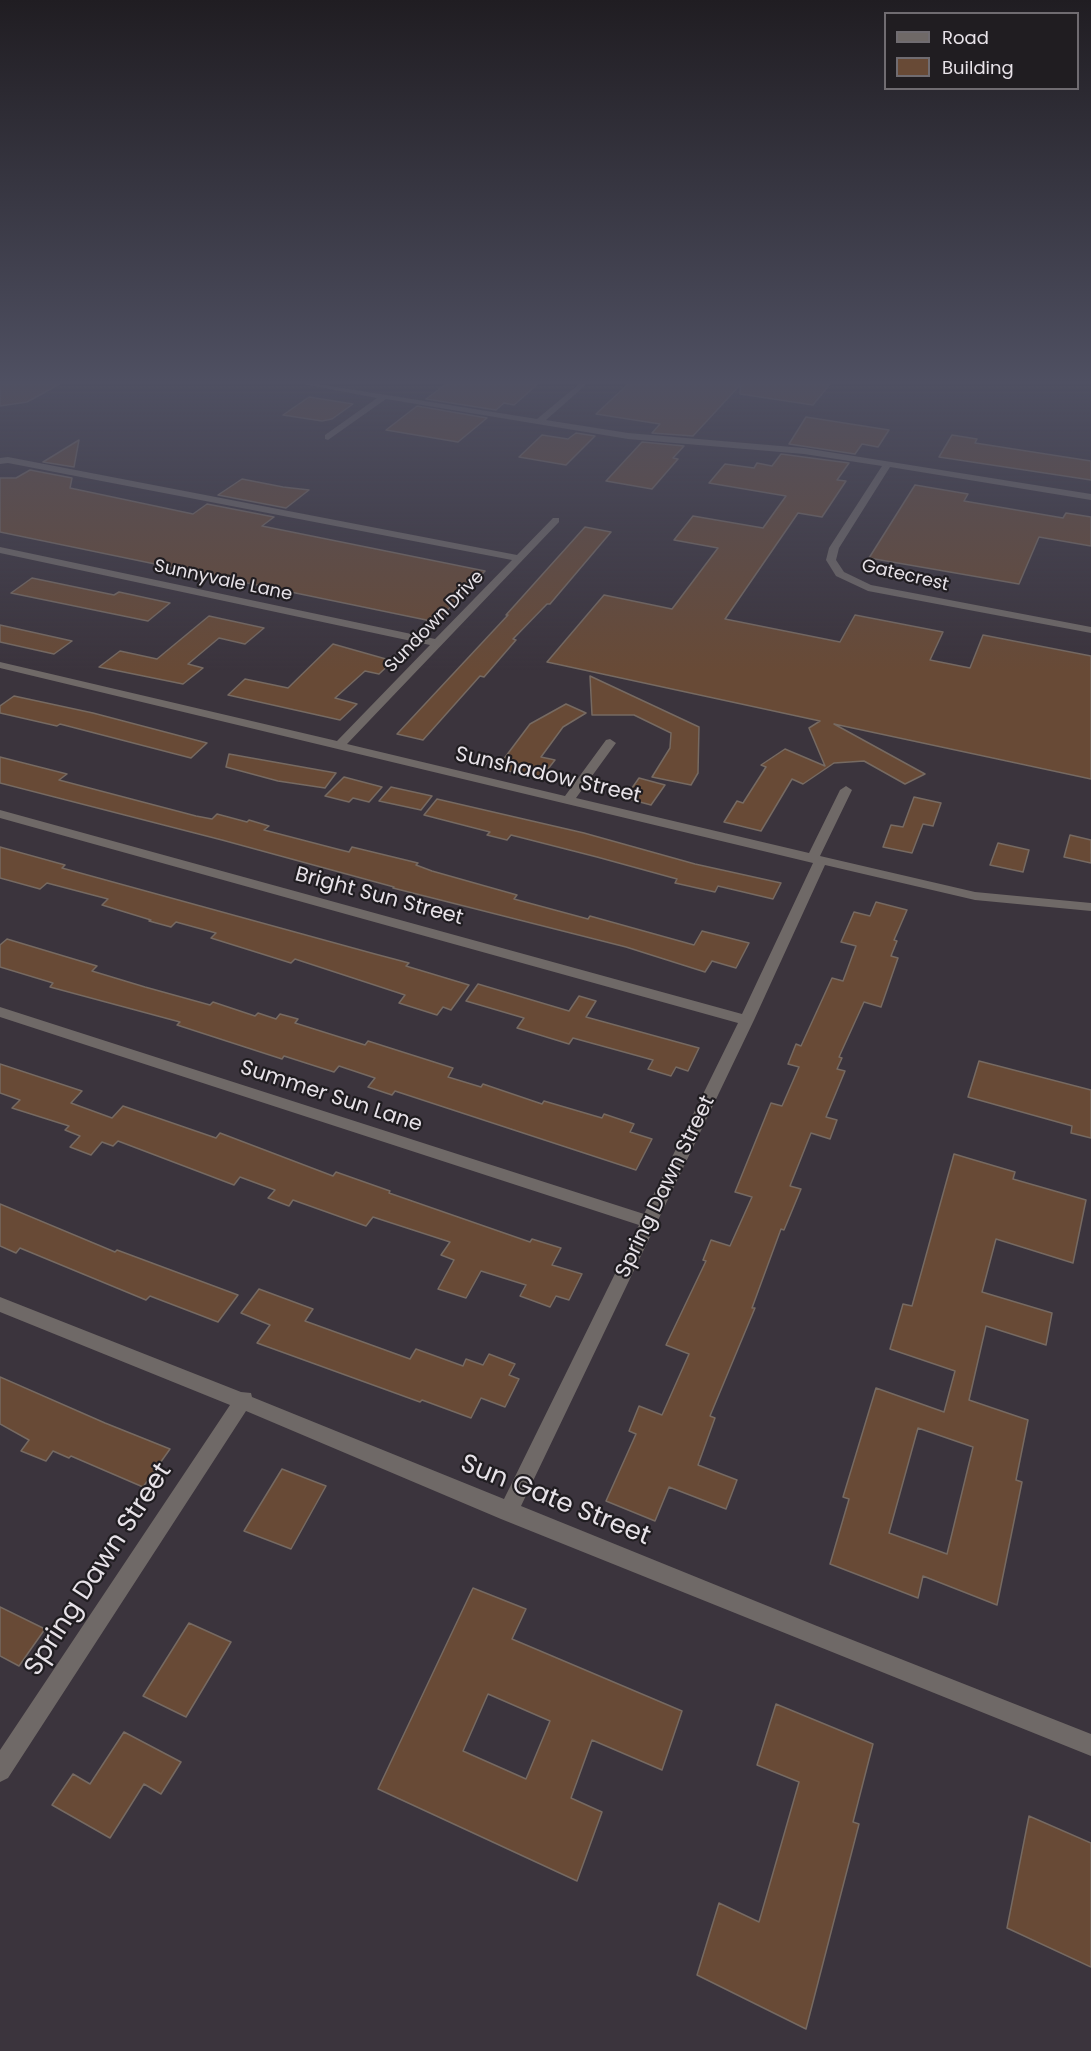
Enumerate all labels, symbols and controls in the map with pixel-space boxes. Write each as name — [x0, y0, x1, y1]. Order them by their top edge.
legend — [884, 12, 1079, 90]
text: Road — [942, 25, 989, 50]
text: Building — [942, 55, 1014, 80]
street label: Sunnyvale Lane — [152, 556, 294, 606]
street label: Gatecrest — [859, 556, 951, 596]
street label: Sundown Drive — [381, 566, 489, 678]
street label: Sunshadow Street — [453, 742, 643, 810]
street label: Bright Sun Street — [292, 862, 466, 932]
street label: Summer Sun Lane — [237, 1056, 425, 1138]
street label: Spring Dawn Street — [611, 1092, 721, 1282]
street label: Sun Gate Street — [456, 1449, 654, 1553]
street label: Spring Dawn Street — [19, 1458, 179, 1682]

